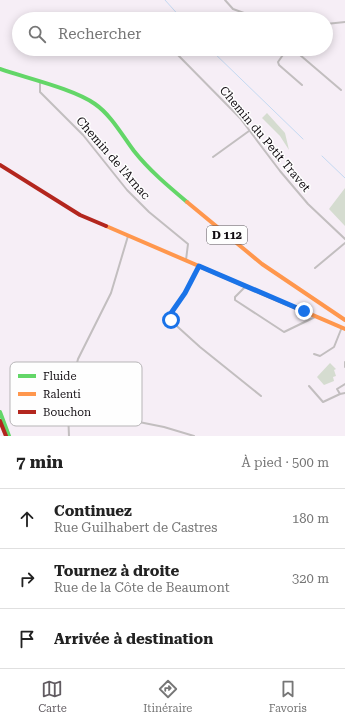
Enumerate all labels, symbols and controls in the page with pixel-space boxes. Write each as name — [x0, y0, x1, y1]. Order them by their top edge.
search box — [12, 12, 333, 56]
icon: search — [26, 23, 48, 45]
text: Rechercher — [58, 25, 141, 43]
street label: Chemin du Petit Travet — [217, 83, 314, 195]
street label: Chemin de l'Arnac — [73, 114, 153, 203]
road number: D 112 — [207, 226, 247, 244]
route end — [295, 302, 313, 320]
route start — [162, 311, 180, 329]
legend — [10, 362, 142, 426]
text: Fluide — [43, 370, 76, 383]
text: Ralenti — [43, 388, 81, 401]
text: Bouchon — [43, 406, 91, 419]
text: 7 min — [16, 452, 63, 472]
text: À pied · 500 m — [242, 455, 329, 470]
text: Continuez — [54, 502, 132, 520]
icon: ahead — [16, 508, 38, 530]
text: 180 m — [292, 511, 329, 526]
text: Rue Guilhabert de Castres — [54, 520, 217, 535]
text: Tournez à droite — [54, 562, 179, 580]
icon: right — [16, 568, 38, 590]
text: 320 m — [292, 571, 329, 586]
text: Rue de la Côte de Beaumont — [54, 580, 230, 595]
icon: arrive — [16, 628, 38, 650]
text: Arrivée à destination — [54, 630, 213, 648]
tab: Carte — [38, 678, 67, 715]
tab: Itinéraire — [143, 678, 192, 715]
tab: Favoris — [269, 678, 307, 715]

